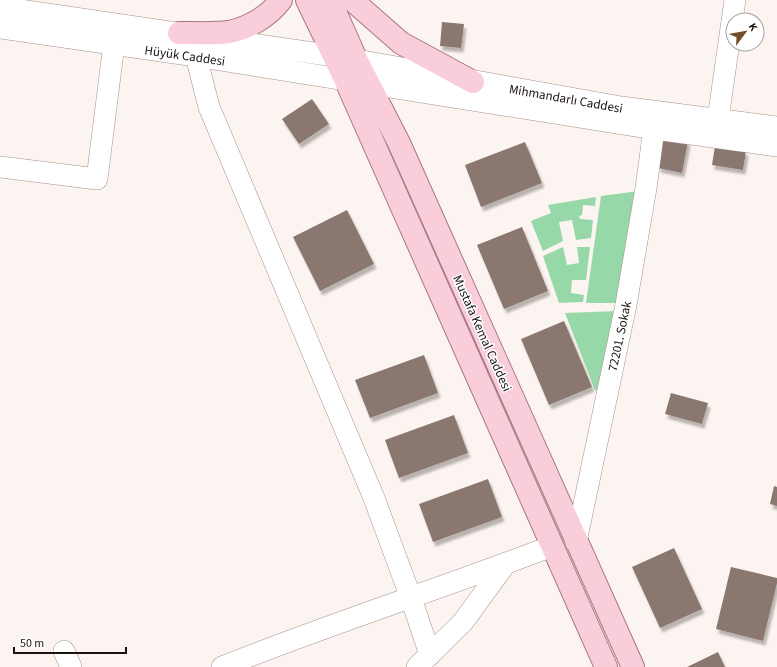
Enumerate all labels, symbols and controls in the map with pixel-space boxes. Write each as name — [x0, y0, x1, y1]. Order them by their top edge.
north arrow — [725, 12, 765, 52]
text: K — [745, 20, 761, 34]
street label: Hüyük Caddesi — [143, 41, 226, 71]
street label: Mihmandarlı Caddesi — [508, 80, 624, 118]
street label: Mustafa Kemal Caddesi — [448, 272, 516, 394]
street label: 72201. Sokak — [604, 299, 636, 373]
scale bar — [14, 629, 126, 655]
text: 50 m — [20, 635, 44, 652]

